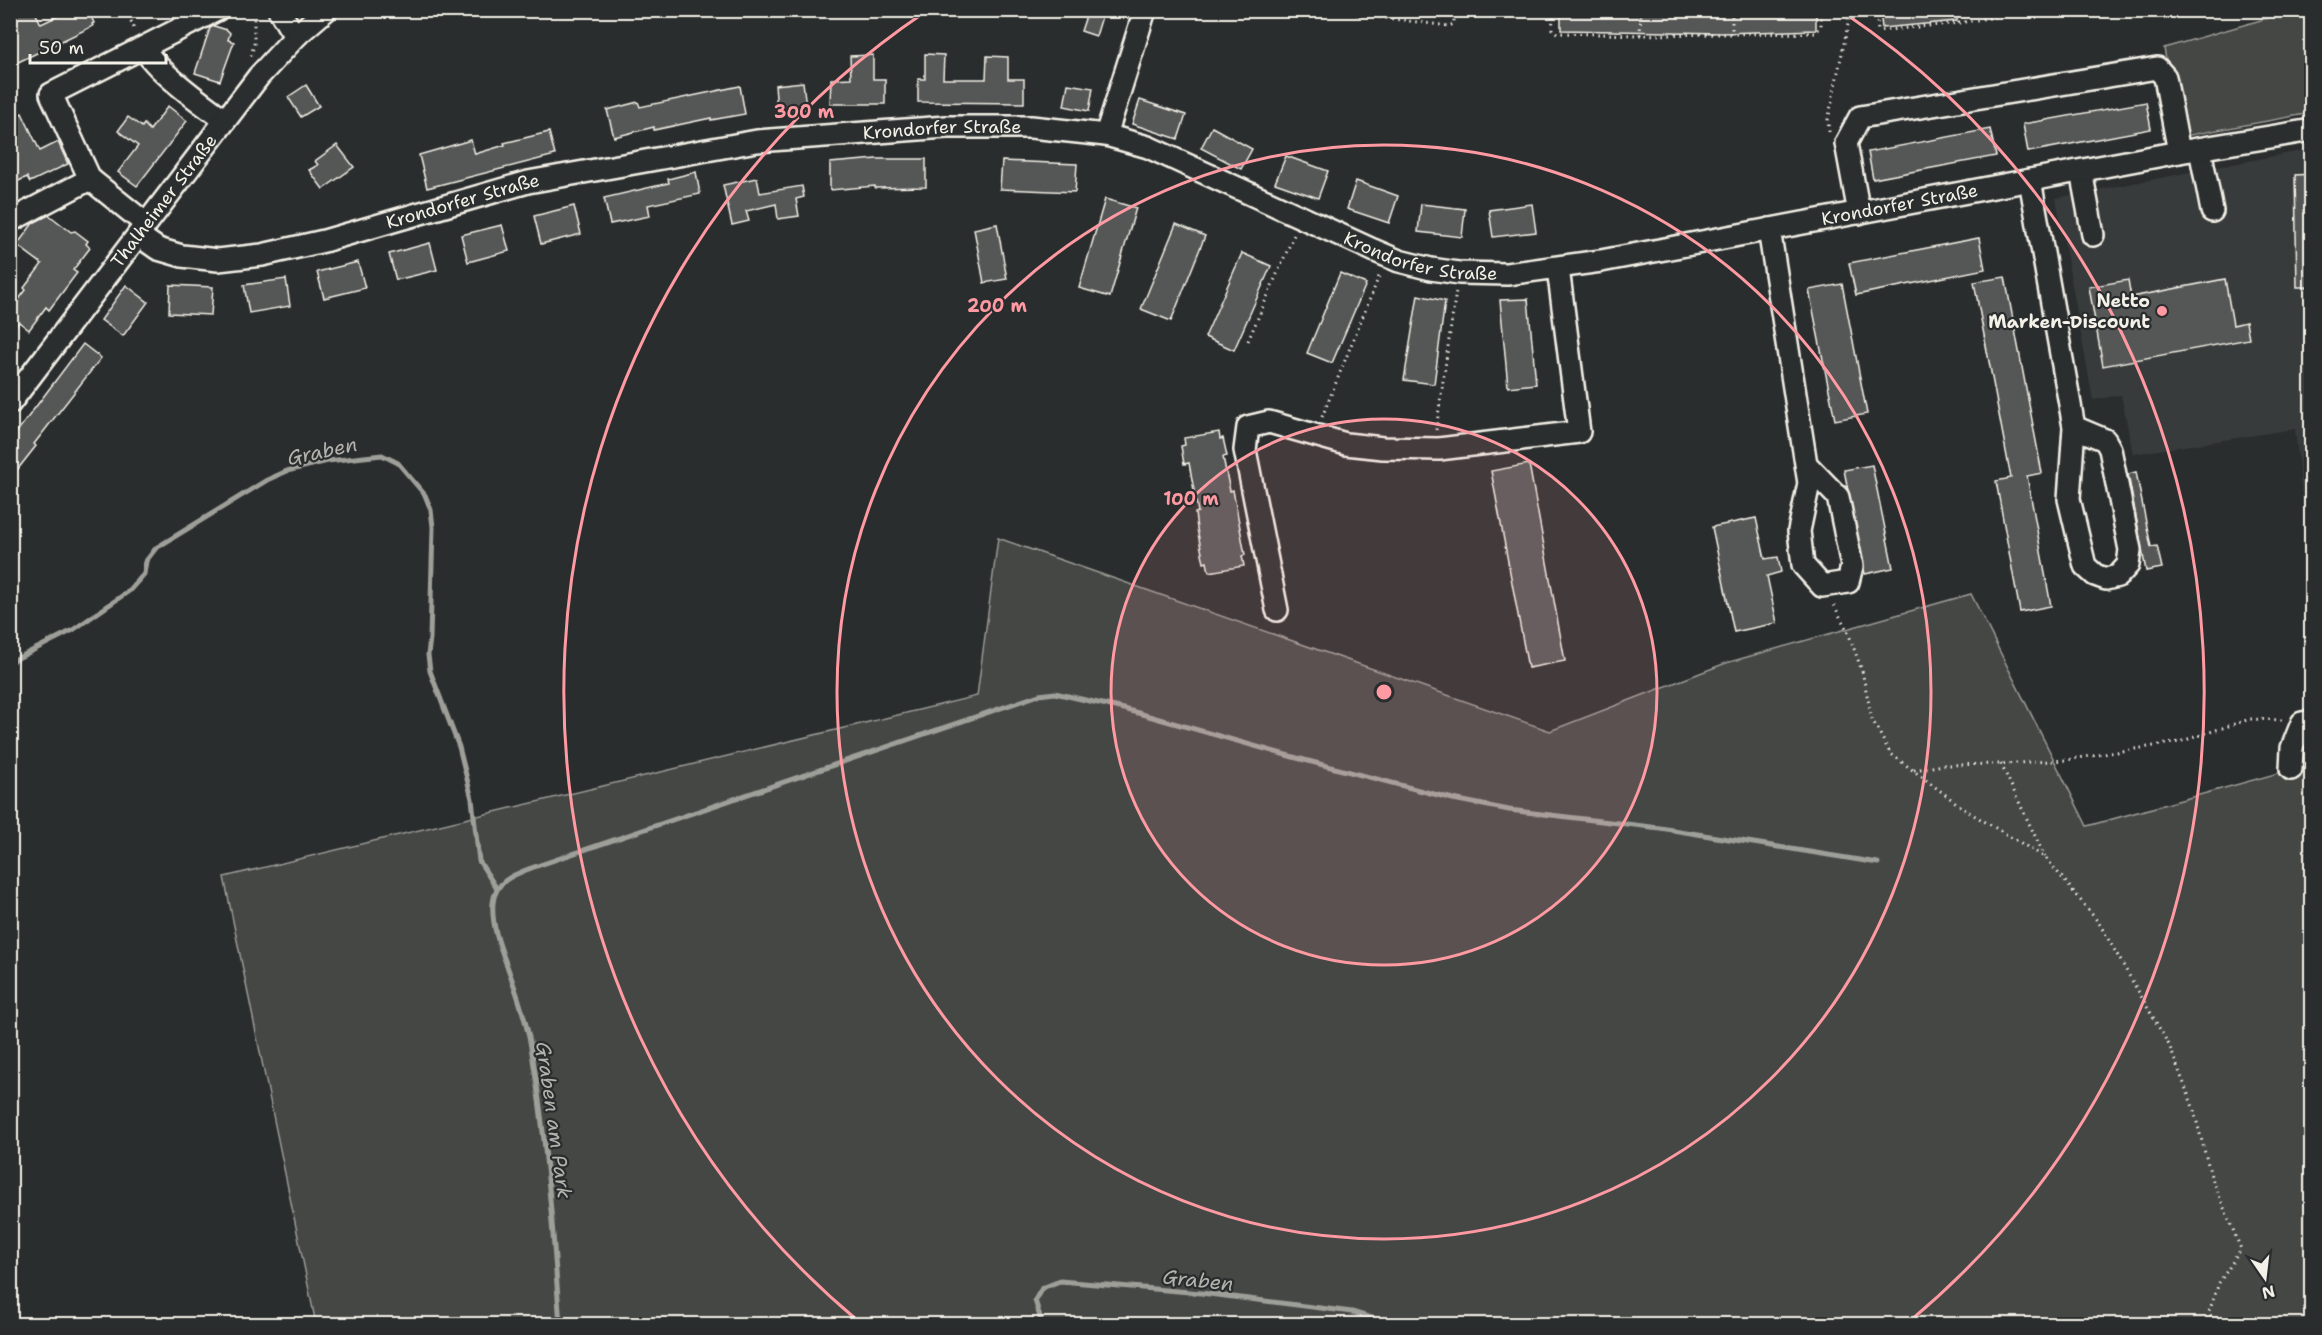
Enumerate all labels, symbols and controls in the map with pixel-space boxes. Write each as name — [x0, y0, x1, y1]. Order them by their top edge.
scale bar — [30, 27, 166, 65]
text: 50 m — [39, 36, 84, 60]
text: 300 m — [774, 100, 835, 124]
street label: Krondorfer Straße — [862, 115, 1021, 145]
street label: Thalheimer Straße — [105, 129, 222, 273]
street label: Krondorfer Straße — [383, 168, 541, 234]
street label: Krondorfer Straße — [1820, 178, 1980, 231]
street label: Krondorfer Straße — [1340, 226, 1498, 286]
place label: Netto Marken-Discount — [1988, 289, 2150, 334]
text: 200 m — [967, 294, 1028, 318]
marker: Netto Marken-Discount — [2155, 304, 2169, 318]
water label: Graben — [285, 431, 359, 471]
text: 100 m — [1163, 487, 1219, 511]
centre of rings — [1374, 682, 1394, 702]
water label: Graben am Park — [530, 1040, 578, 1201]
north arrow — [2235, 1248, 2295, 1308]
water label: Graben — [1161, 1263, 1235, 1297]
text: N — [2260, 1280, 2277, 1304]

